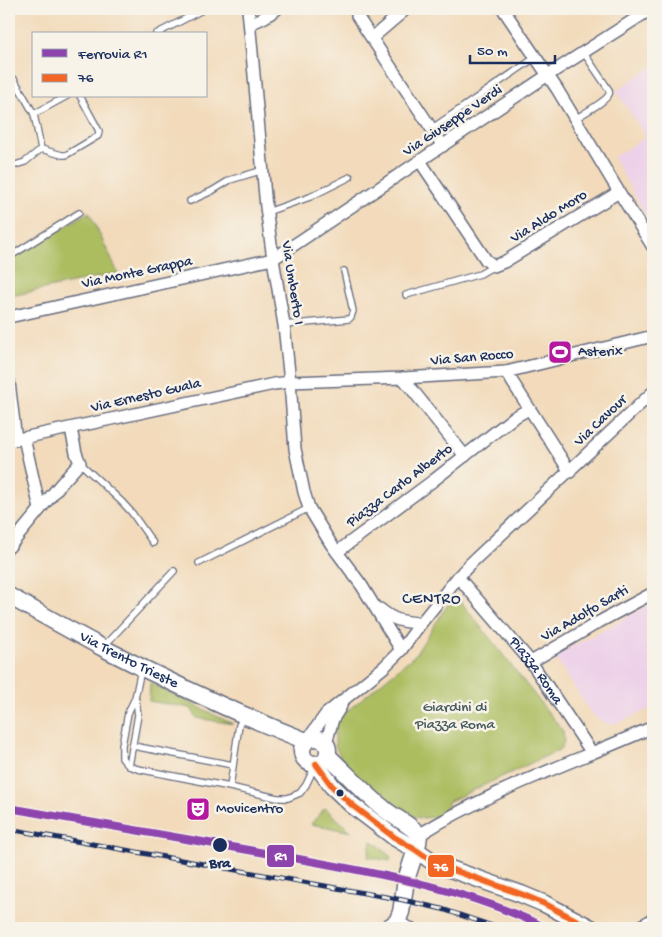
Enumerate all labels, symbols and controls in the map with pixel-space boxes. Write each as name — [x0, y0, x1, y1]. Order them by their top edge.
legend — [32, 32, 208, 98]
scale bar — [470, 32, 554, 64]
text: 50 m — [477, 43, 508, 61]
text: Ferrovia R1 — [77, 46, 148, 64]
text: 76 — [77, 70, 94, 88]
street label: Via Giuseppe Verdi — [399, 81, 506, 161]
street label: Via Aldo Moro — [506, 186, 591, 248]
street label: Via Umberto I — [276, 239, 308, 326]
street label: Via Monte Grappa — [79, 252, 195, 294]
sports icon: Asterix — [547, 339, 573, 365]
place label: Asterix — [578, 343, 623, 361]
street label: Via San Rocco — [429, 345, 514, 371]
street label: Via Ernesto Guala — [88, 374, 203, 418]
street label: Via Cavour — [570, 390, 632, 451]
street label: Piazza Carlo Alberto — [343, 440, 457, 532]
street label: Via Adolfo Sarti — [537, 582, 632, 647]
district label: CENTRO — [402, 591, 462, 610]
street label: Via Trento Trieste — [75, 627, 181, 693]
street label: Piazza Roma — [504, 633, 567, 709]
park label: Giardini di Piazza Roma — [414, 699, 495, 734]
unlabelled marker — [335, 788, 345, 798]
theatre icon: Movicentro — [185, 796, 211, 822]
place label: Movicentro — [216, 800, 283, 818]
marker: Bra — [211, 836, 229, 854]
line badge: R1 — [266, 844, 295, 868]
text: R1 — [274, 849, 288, 866]
line badge: 76 — [427, 854, 455, 878]
place label: Bra — [208, 855, 231, 873]
text: 76 — [433, 860, 449, 877]

